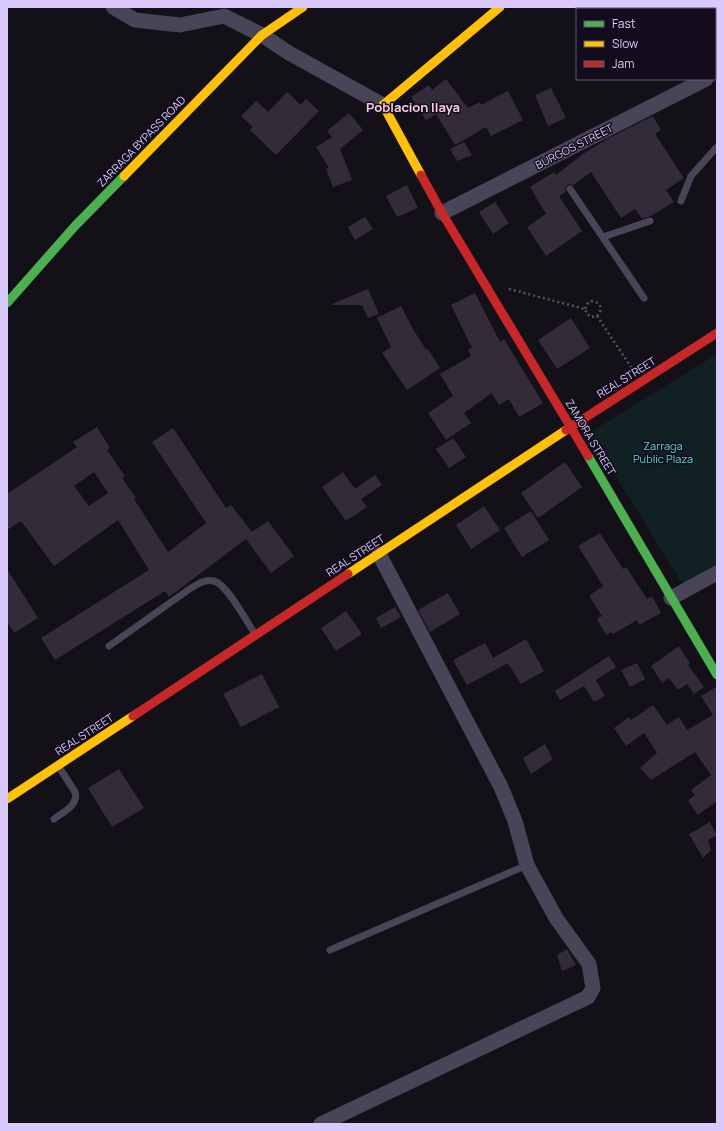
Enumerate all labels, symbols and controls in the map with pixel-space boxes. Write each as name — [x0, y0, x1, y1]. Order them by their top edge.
legend — [576, 8, 716, 80]
text: Fast — [612, 15, 636, 32]
text: Slow — [612, 35, 638, 52]
text: Jam — [612, 55, 634, 72]
street label: ZARRAGA BYPASS ROAD — [93, 92, 189, 190]
district label: Poblacion Ilaya — [366, 98, 460, 116]
street label: BURGOS STREET — [533, 120, 616, 172]
street label: REAL STREET — [594, 353, 659, 401]
street label: ZAMORA STREET — [562, 396, 620, 478]
park label: Zarraga Public Plaza — [633, 438, 693, 466]
street label: REAL STREET — [323, 530, 387, 579]
street label: REAL STREET — [52, 709, 116, 758]

